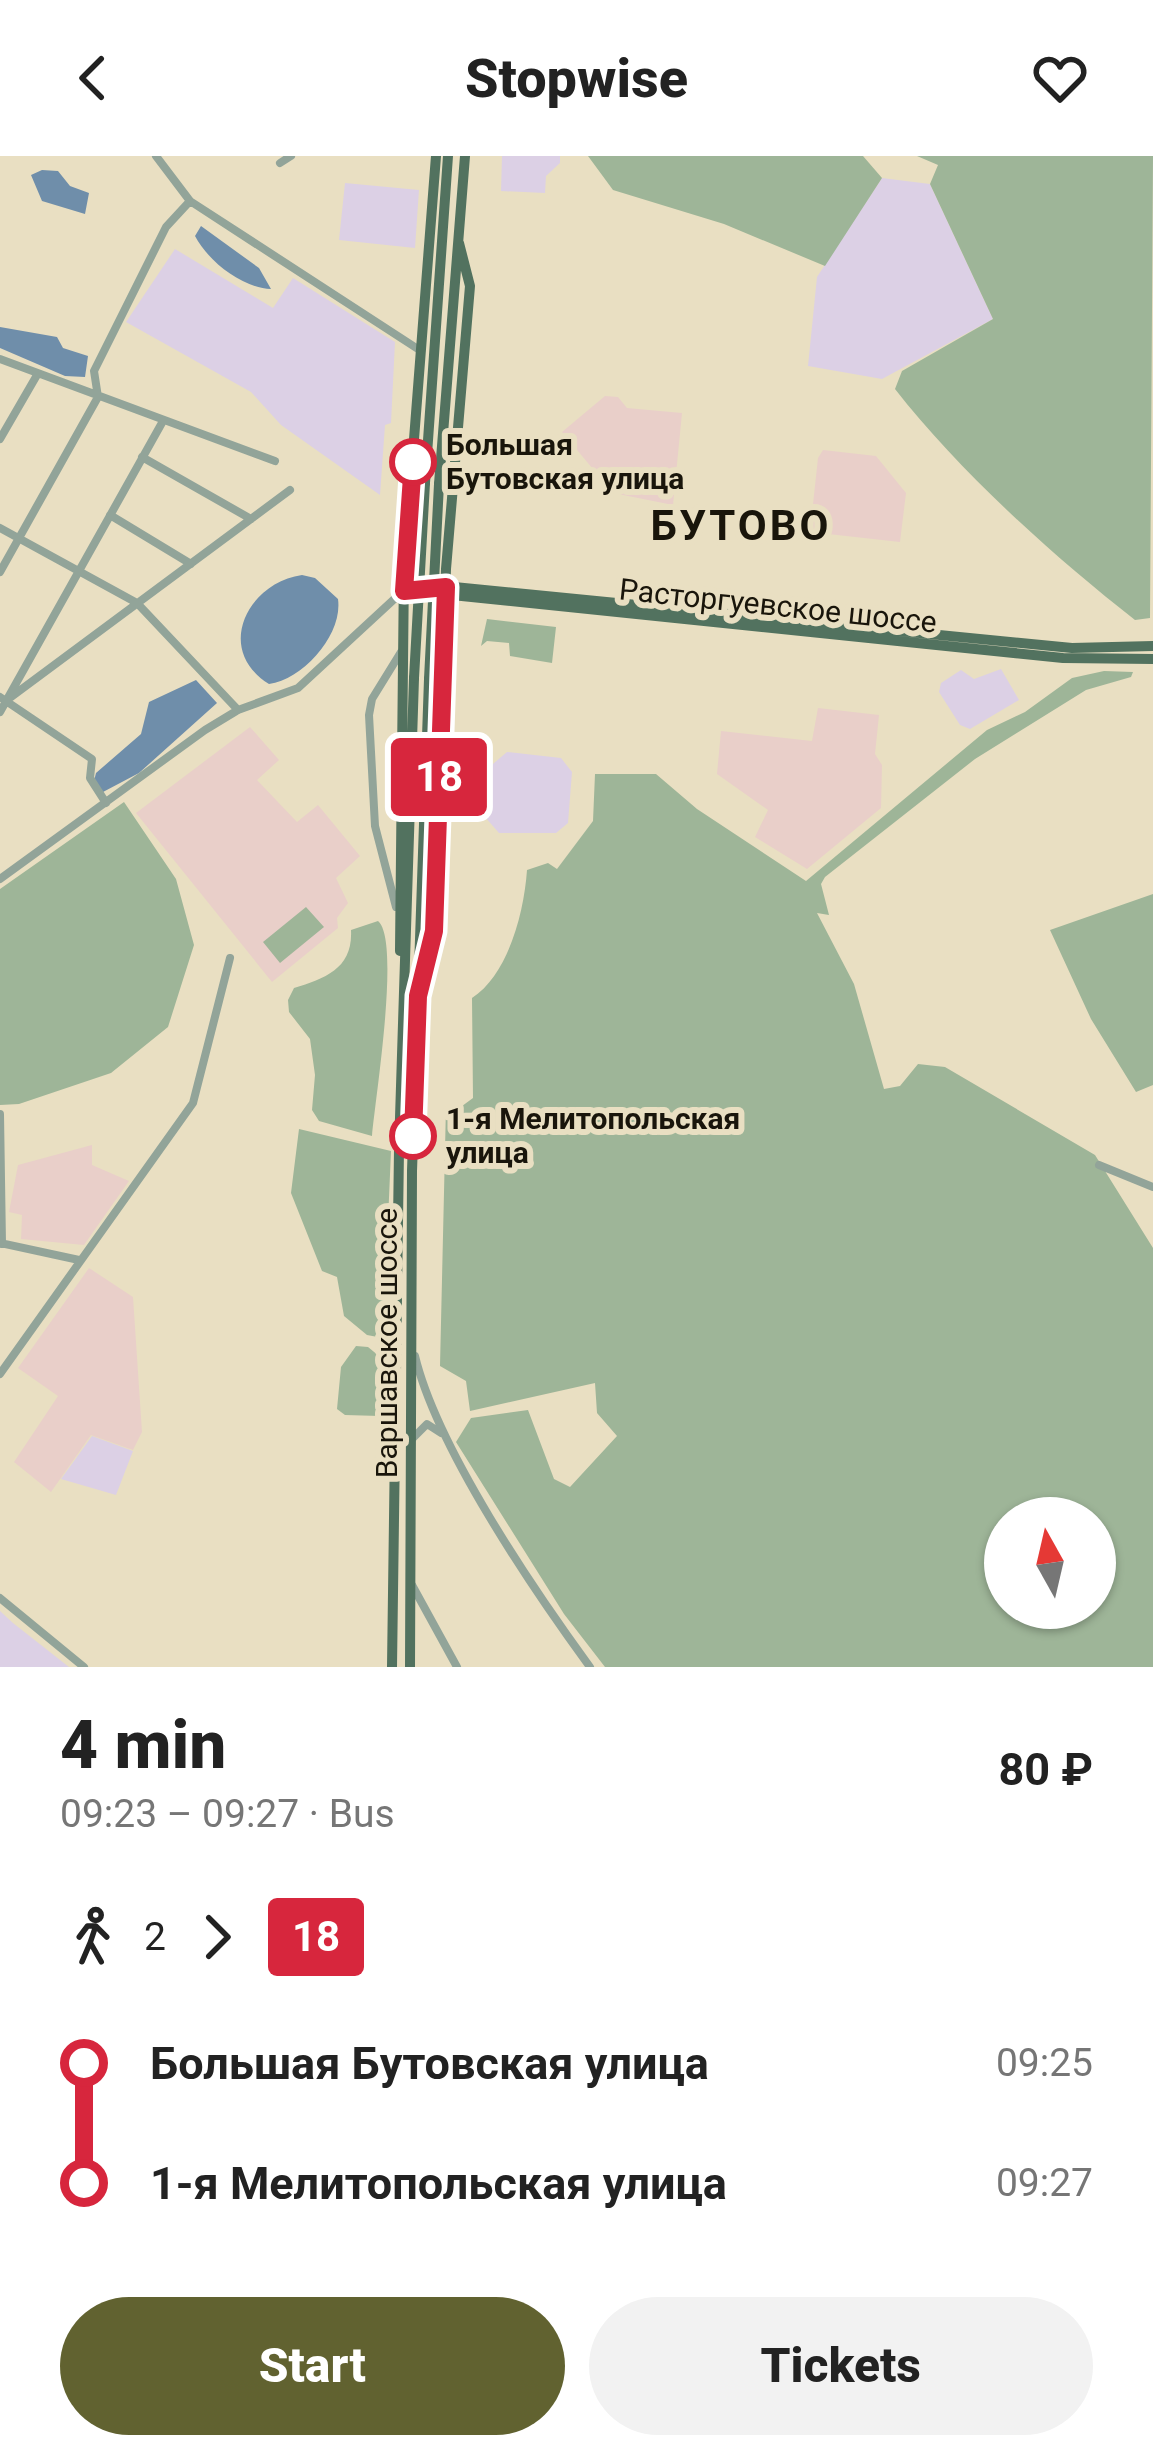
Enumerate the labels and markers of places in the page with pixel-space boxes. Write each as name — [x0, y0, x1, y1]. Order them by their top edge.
place label: Большая Бутовская улица — [446, 427, 684, 496]
marker: Большая Бутовская улица — [391, 440, 435, 484]
place label: 1-я Мелитопольская улица — [446, 1101, 740, 1170]
marker: 1-я Мелитопольская улица — [391, 1114, 435, 1158]

